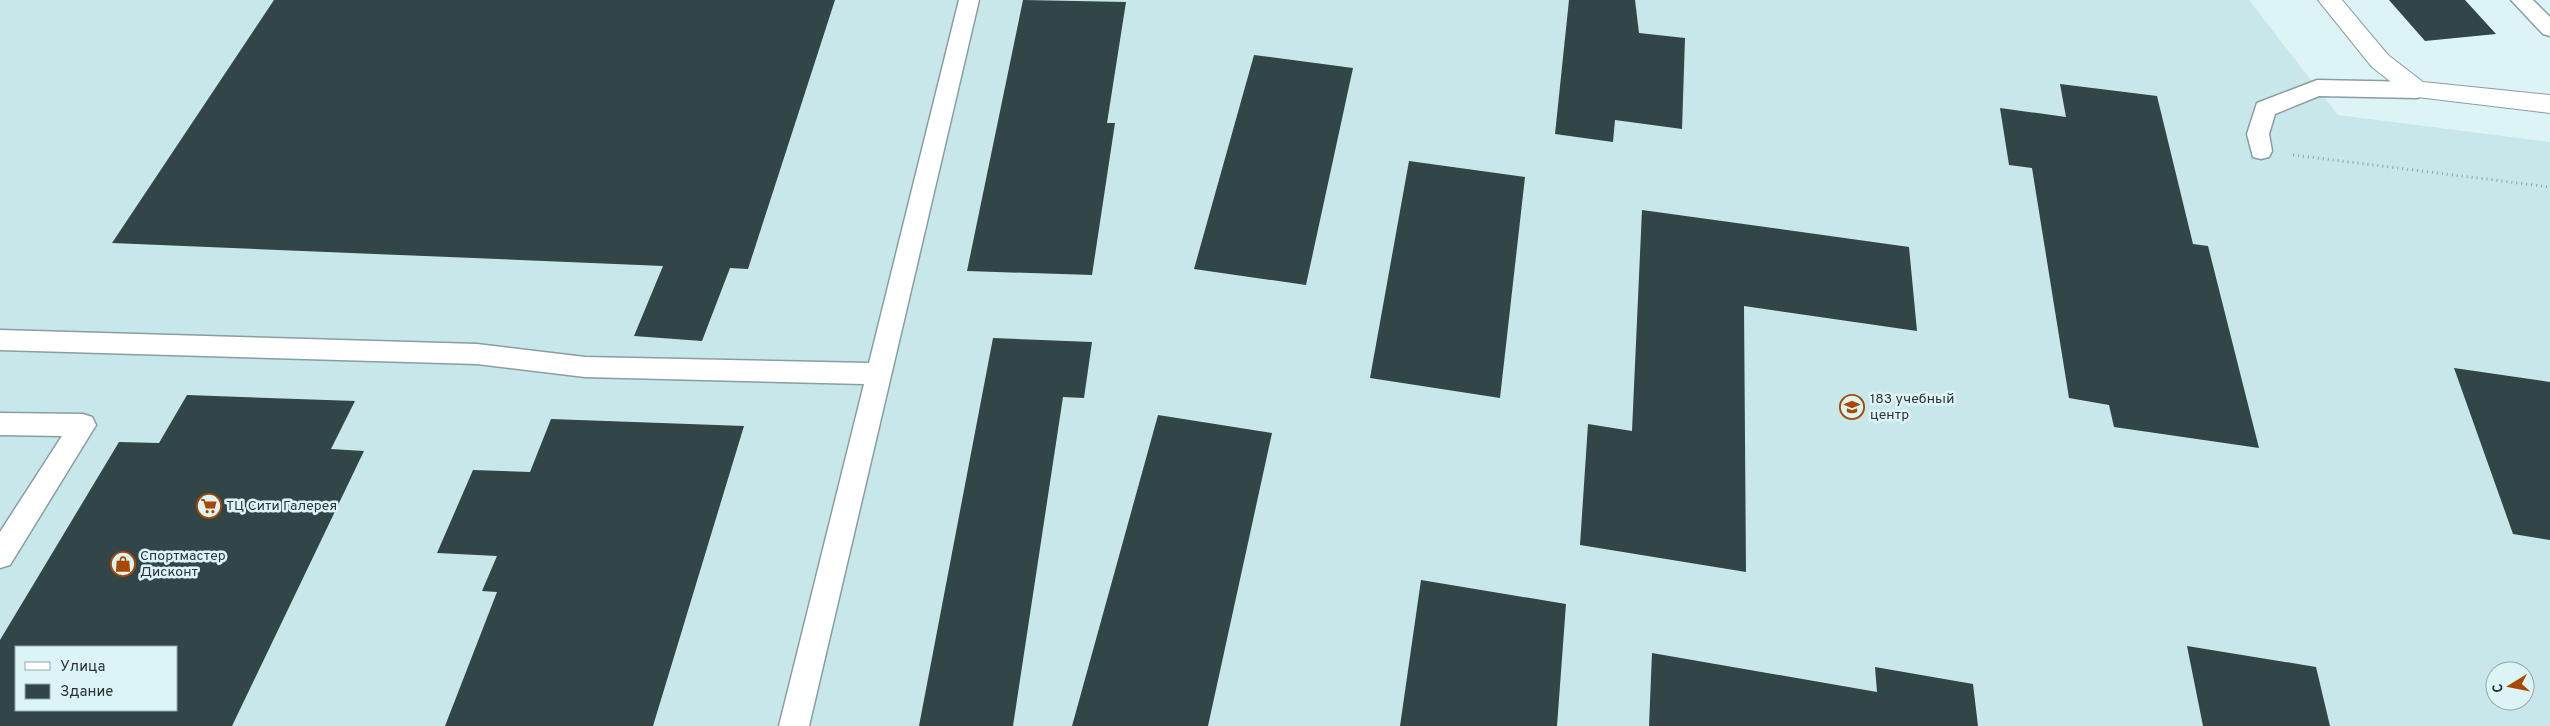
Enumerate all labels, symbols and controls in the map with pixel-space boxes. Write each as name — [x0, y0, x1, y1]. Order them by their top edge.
place label: 183 учебный центр — [1870, 391, 1954, 424]
school or university icon: 183 учебный центр — [1839, 394, 1865, 420]
supermarket icon: ТЦ Сити Галерея — [196, 493, 222, 519]
place label: ТЦ Сити Галерея — [226, 498, 337, 515]
place label: Спортмастер Дисконт — [140, 548, 226, 581]
shop icon: Спортмастер Дисконт — [110, 551, 136, 577]
legend — [15, 646, 178, 711]
text: Улица — [60, 658, 105, 677]
north arrow — [2485, 661, 2535, 711]
text: С — [2490, 682, 2508, 694]
text: Здание — [60, 683, 113, 702]

